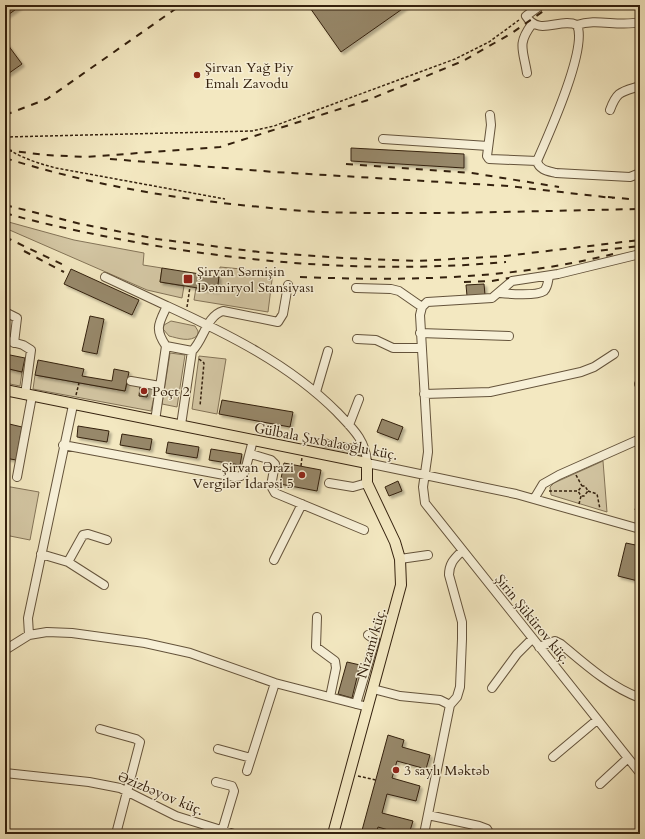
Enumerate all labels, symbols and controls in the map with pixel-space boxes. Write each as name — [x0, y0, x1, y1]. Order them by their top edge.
place label: Şirvan Yağ Piy Emalı Zavodu — [205, 58, 294, 93]
marker: Şirvan Yağ Piy Emalı Zavodu — [192, 70, 202, 80]
place label: Şirvan Sərnişin Dəmiryol Stansiyası — [197, 262, 314, 297]
marker: Şirvan Sərnişin Dəmiryol Stansiyası — [182, 273, 194, 285]
place label: Poçt 2 — [152, 382, 190, 401]
marker: Poçt 2 — [139, 386, 149, 396]
street label: Gülbala Şıxbalaoğlu küç. — [253, 418, 399, 465]
place label: Şirvan Ərazi Vergilər İdarəsi 5 — [192, 458, 294, 493]
marker: Şirvan Ərazi Vergilər İdarəsi 5 — [297, 470, 307, 480]
street label: Şirin Şükürov küç. — [491, 571, 575, 668]
street label: Nizami küç. — [352, 606, 391, 681]
place label: 3 saylı Məktəb — [404, 761, 490, 780]
marker: 3 saylı Məktəb — [391, 765, 401, 775]
street label: Əzizbəyov küç. — [115, 767, 207, 820]

